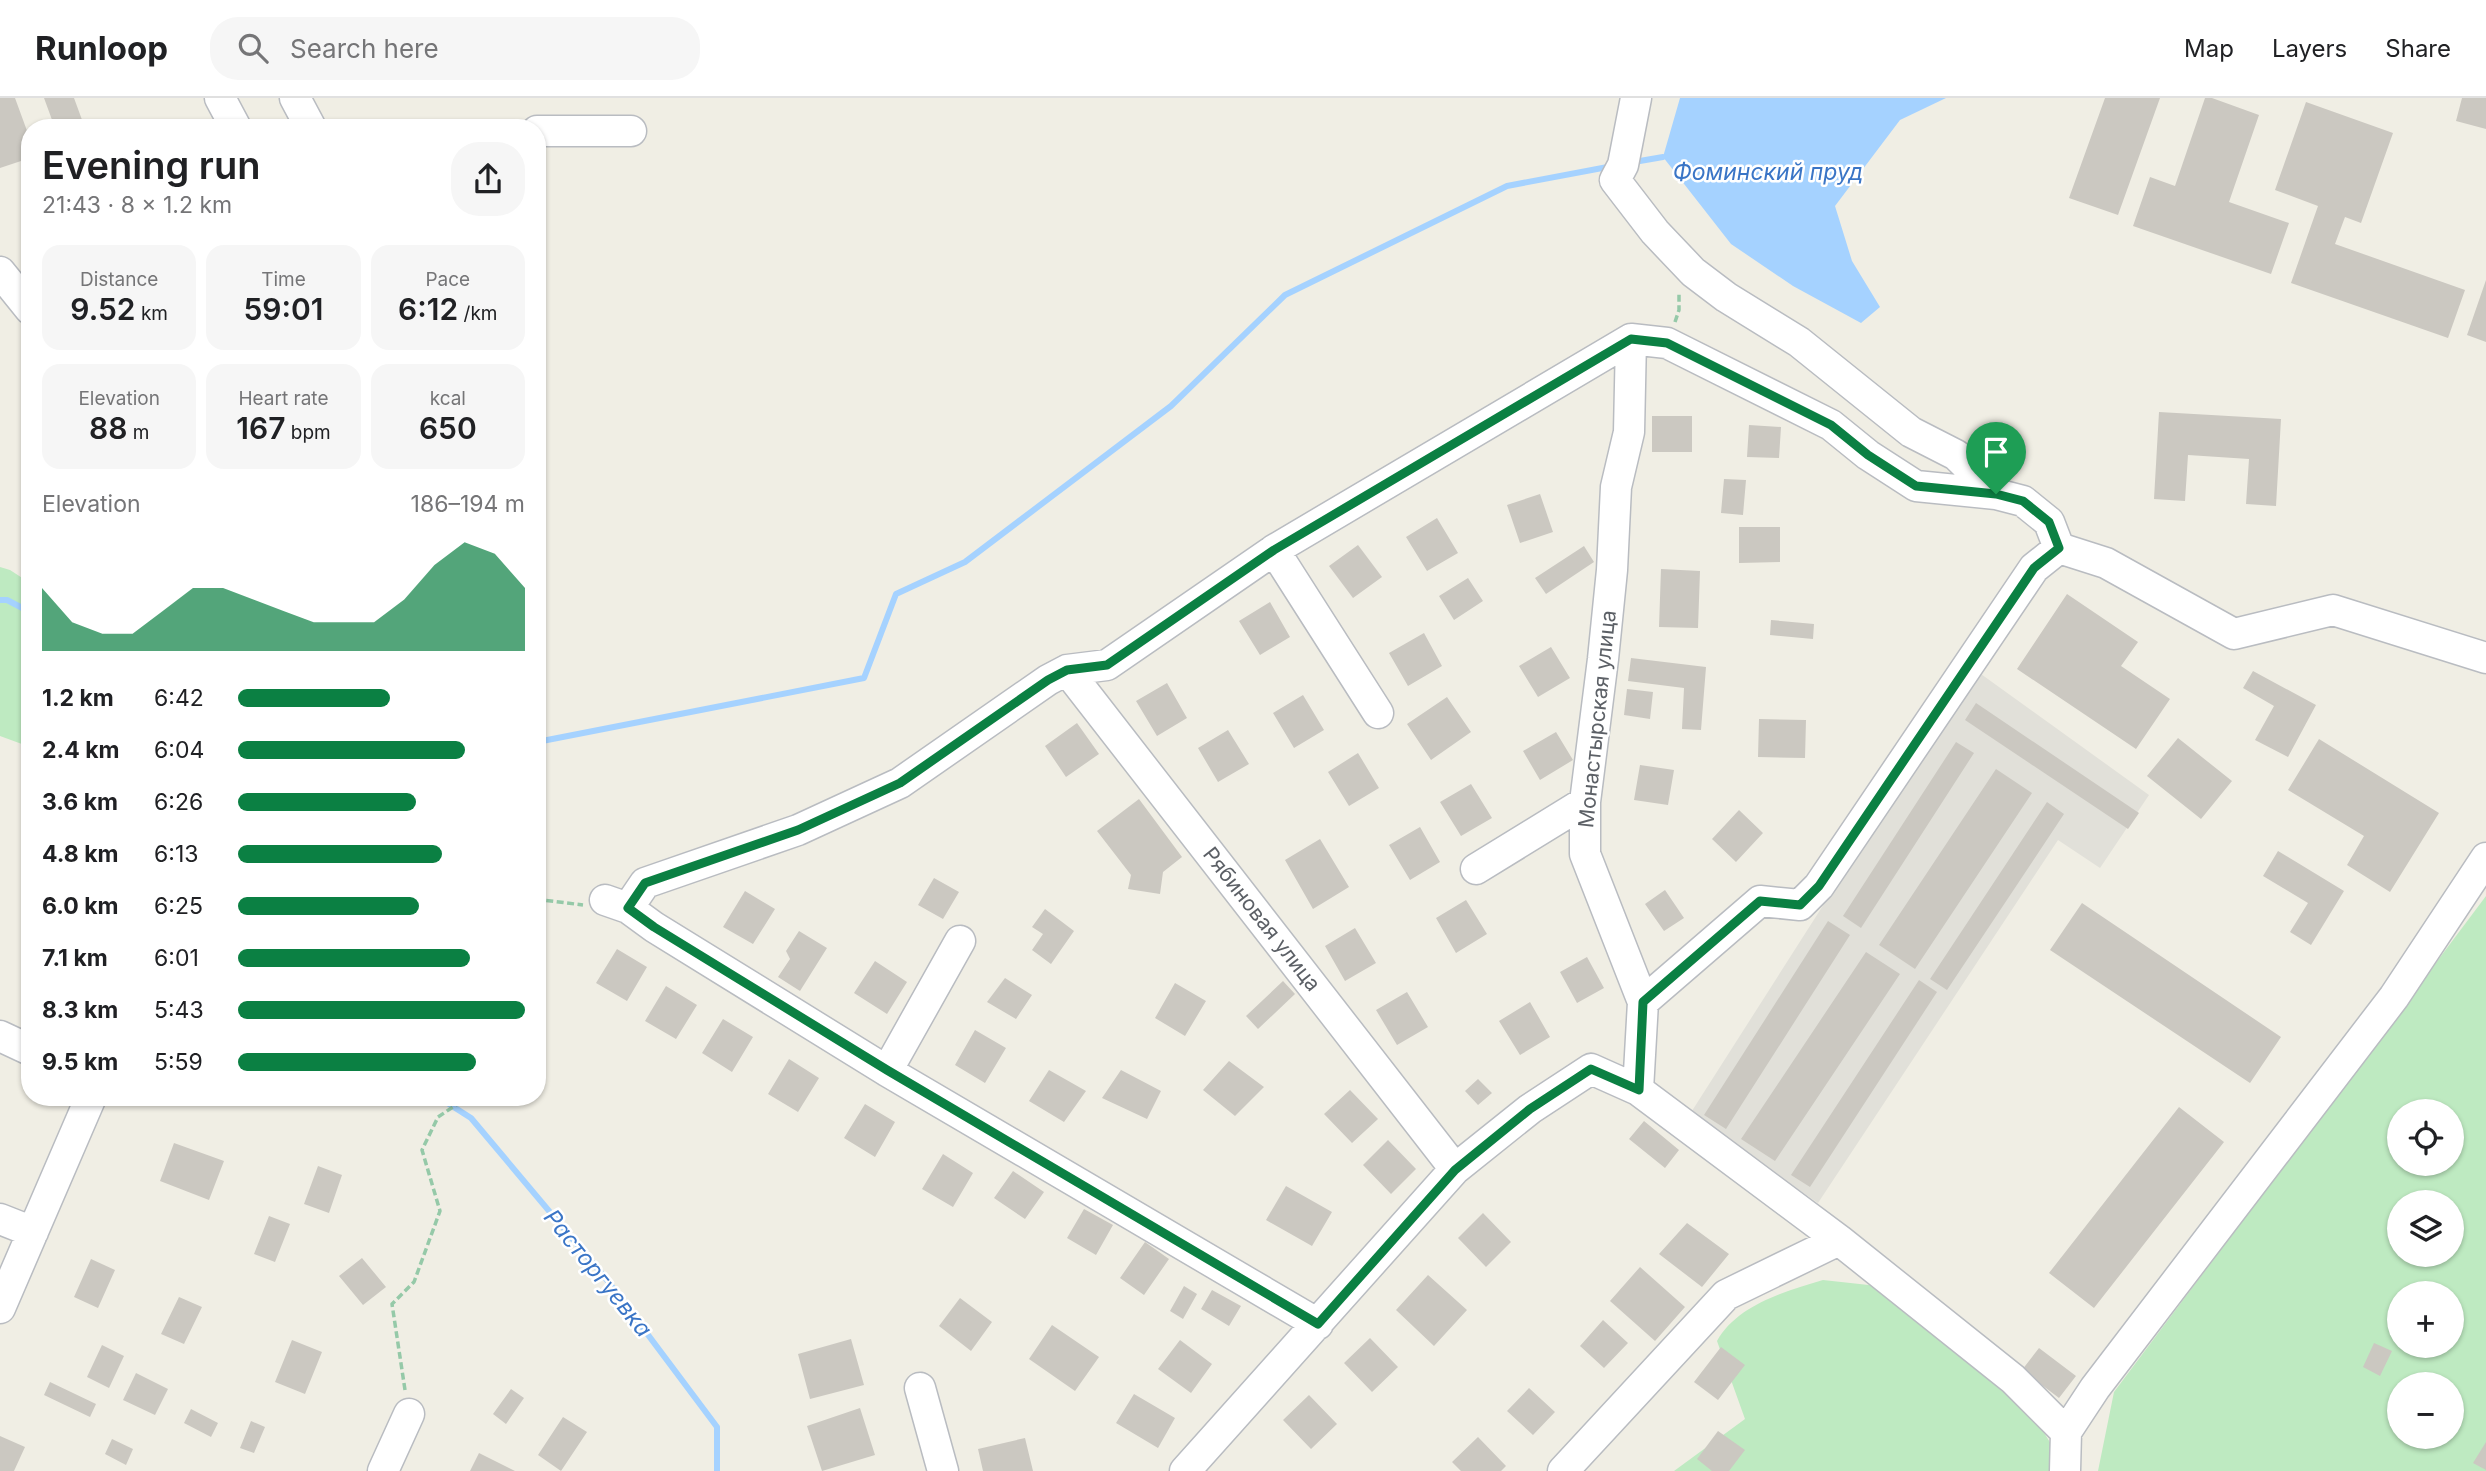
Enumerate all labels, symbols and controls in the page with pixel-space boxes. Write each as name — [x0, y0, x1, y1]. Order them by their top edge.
search box — [210, 17, 700, 80]
text: Runloop — [35, 28, 168, 68]
icon: search — [234, 29, 272, 67]
text: Search here — [290, 33, 439, 64]
text: Map — [2184, 34, 2234, 63]
text: Layers — [2272, 34, 2347, 63]
text: Share — [2385, 34, 2451, 63]
text: Evening run — [42, 142, 260, 188]
button: share — [451, 142, 525, 216]
water label: Фоминский пруд — [1673, 158, 1863, 186]
text: 21:43 · 8 × 1.2 km — [42, 191, 232, 219]
text: Distance — [80, 268, 158, 291]
text: Time — [261, 268, 306, 291]
text: Pace — [425, 268, 470, 291]
text: 9.52 — [70, 291, 136, 327]
text: 59:01 — [243, 291, 324, 327]
text: 6:12 — [398, 291, 458, 327]
text: km — [136, 302, 168, 325]
text: /km — [458, 302, 498, 325]
text: Elevation — [78, 387, 160, 410]
text: Heart rate — [238, 387, 328, 410]
text: kcal — [430, 387, 466, 410]
text: 88 — [89, 410, 127, 446]
text: 167 — [236, 410, 285, 446]
text: 650 — [419, 410, 477, 446]
text: m — [127, 421, 149, 444]
text: bpm — [285, 421, 331, 444]
pin — [1966, 422, 2026, 494]
icon: arrive — [1977, 433, 2015, 471]
text: Elevation — [42, 490, 141, 518]
text: 186–194 m — [411, 490, 525, 518]
street label: Монастырская улица — [1573, 609, 1621, 829]
text: 1.2 km — [42, 684, 114, 712]
text: 6:42 — [154, 684, 204, 712]
text: 2.4 km — [42, 736, 120, 764]
text: 6:04 — [154, 736, 204, 764]
text: 3.6 km — [42, 788, 118, 816]
text: 6:26 — [154, 788, 203, 816]
text: 4.8 km — [42, 840, 119, 868]
text: 6:13 — [154, 840, 198, 868]
street label: Рябиновая улица — [1198, 842, 1326, 996]
text: 6.0 km — [42, 892, 119, 920]
text: 6:25 — [154, 892, 203, 920]
text: 7.1 km — [42, 944, 108, 972]
text: 6:01 — [154, 944, 199, 972]
text: 8.3 km — [42, 996, 118, 1024]
text: 5:43 — [154, 996, 204, 1024]
text: 9.5 km — [42, 1048, 118, 1076]
text: 5:59 — [154, 1048, 203, 1076]
map controls — [2387, 1099, 2464, 1449]
button: locate — [2387, 1099, 2464, 1176]
button: layers — [2387, 1190, 2464, 1267]
water label: Расторгуевка — [538, 1204, 658, 1342]
button: + — [2387, 1281, 2464, 1358]
button: − — [2387, 1372, 2464, 1449]

